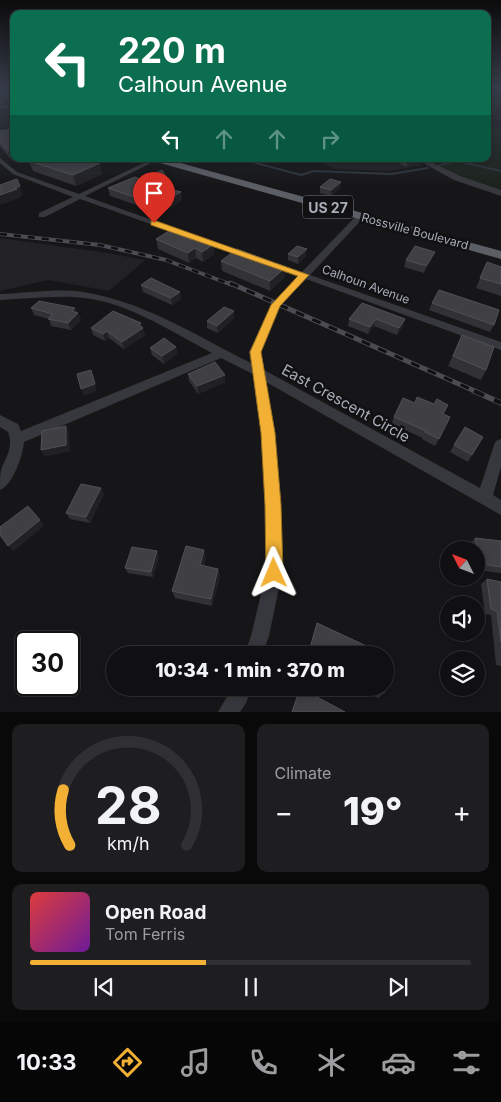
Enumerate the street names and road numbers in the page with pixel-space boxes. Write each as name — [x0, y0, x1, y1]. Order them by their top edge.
road number: US 27 — [303, 196, 353, 218]
street label: Rossville Boulevard — [360, 210, 470, 252]
street label: Calhoun Avenue — [320, 261, 412, 307]
street label: East Crescent Circle — [279, 360, 413, 446]

